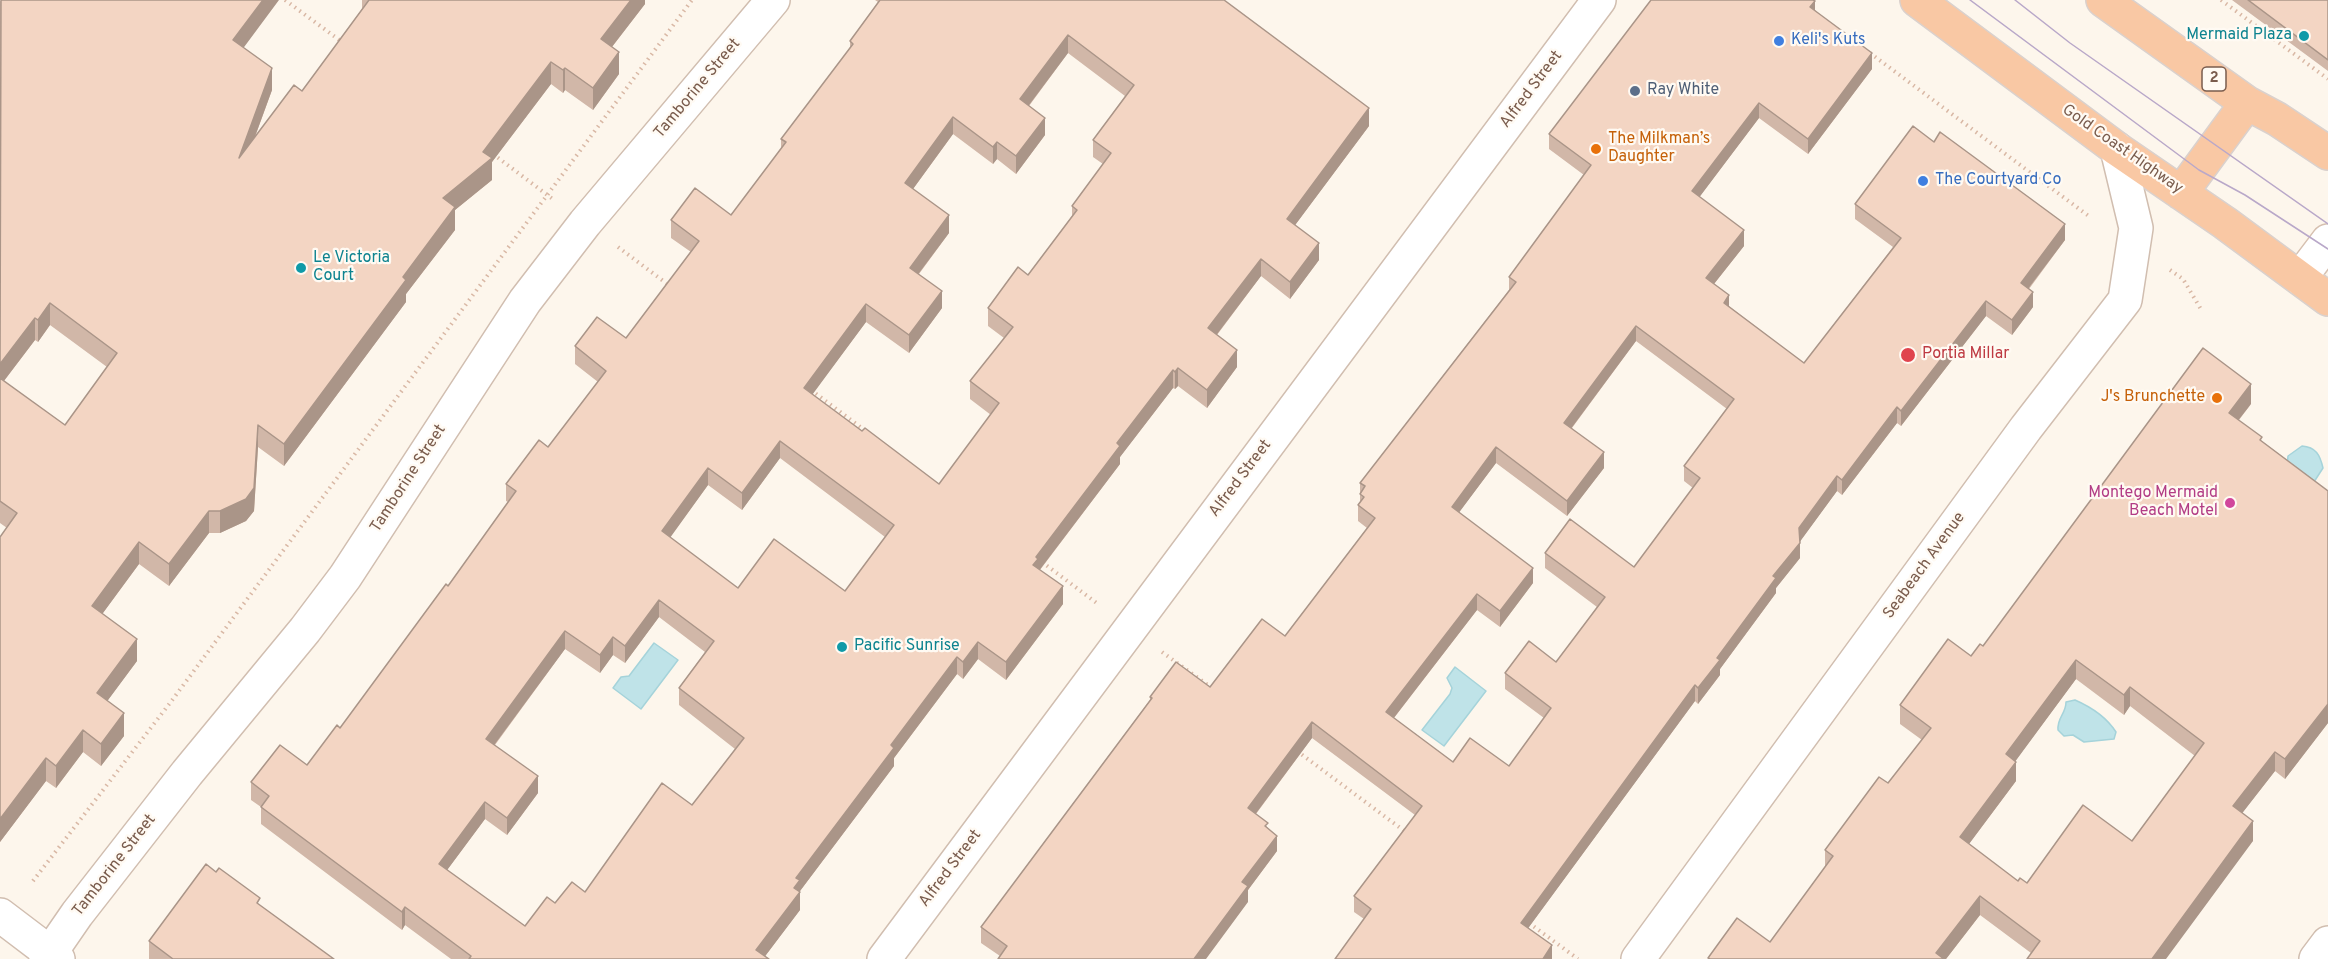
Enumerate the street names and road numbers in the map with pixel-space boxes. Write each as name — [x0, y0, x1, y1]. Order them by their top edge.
street label: Tamborine Street — [651, 35, 745, 143]
street label: Alfred Street — [1497, 48, 1567, 132]
road number: 2 — [2202, 67, 2226, 91]
street label: Gold Coast Highway — [2058, 101, 2186, 199]
street label: Tamborine Street — [367, 422, 451, 536]
street label: Alfred Street — [1206, 437, 1276, 521]
street label: Seabeach Avenue — [1880, 509, 1970, 623]
street label: Tamborine Street — [69, 811, 161, 921]
street label: Alfred Street — [916, 827, 986, 911]

